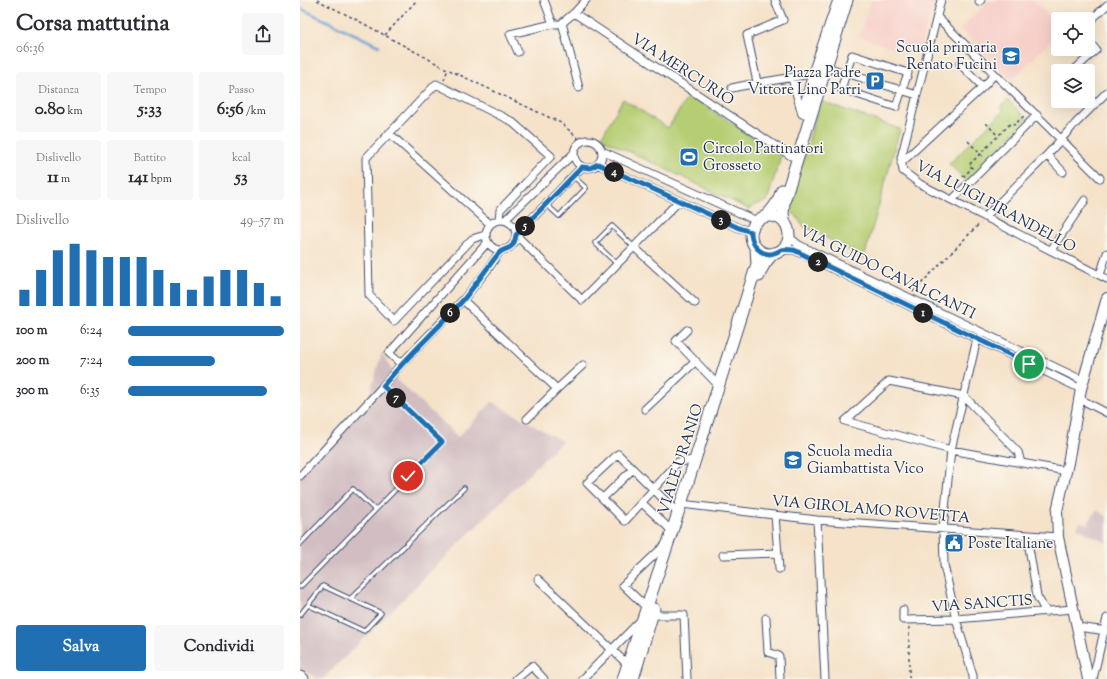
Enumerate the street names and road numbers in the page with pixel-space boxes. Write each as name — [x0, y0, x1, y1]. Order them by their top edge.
street label: VIA MERCURIO — [627, 29, 738, 111]
street label: VIA LUIGI PIRANDELLO — [911, 156, 1079, 259]
street label: VIA GUIDO CAVALCANTI — [796, 222, 979, 325]
street label: VIALE URANIO — [654, 401, 709, 518]
street label: VIA GIROLAMO ROVETTA — [771, 491, 971, 530]
street label: VIA SANCTIS — [931, 590, 1034, 619]

